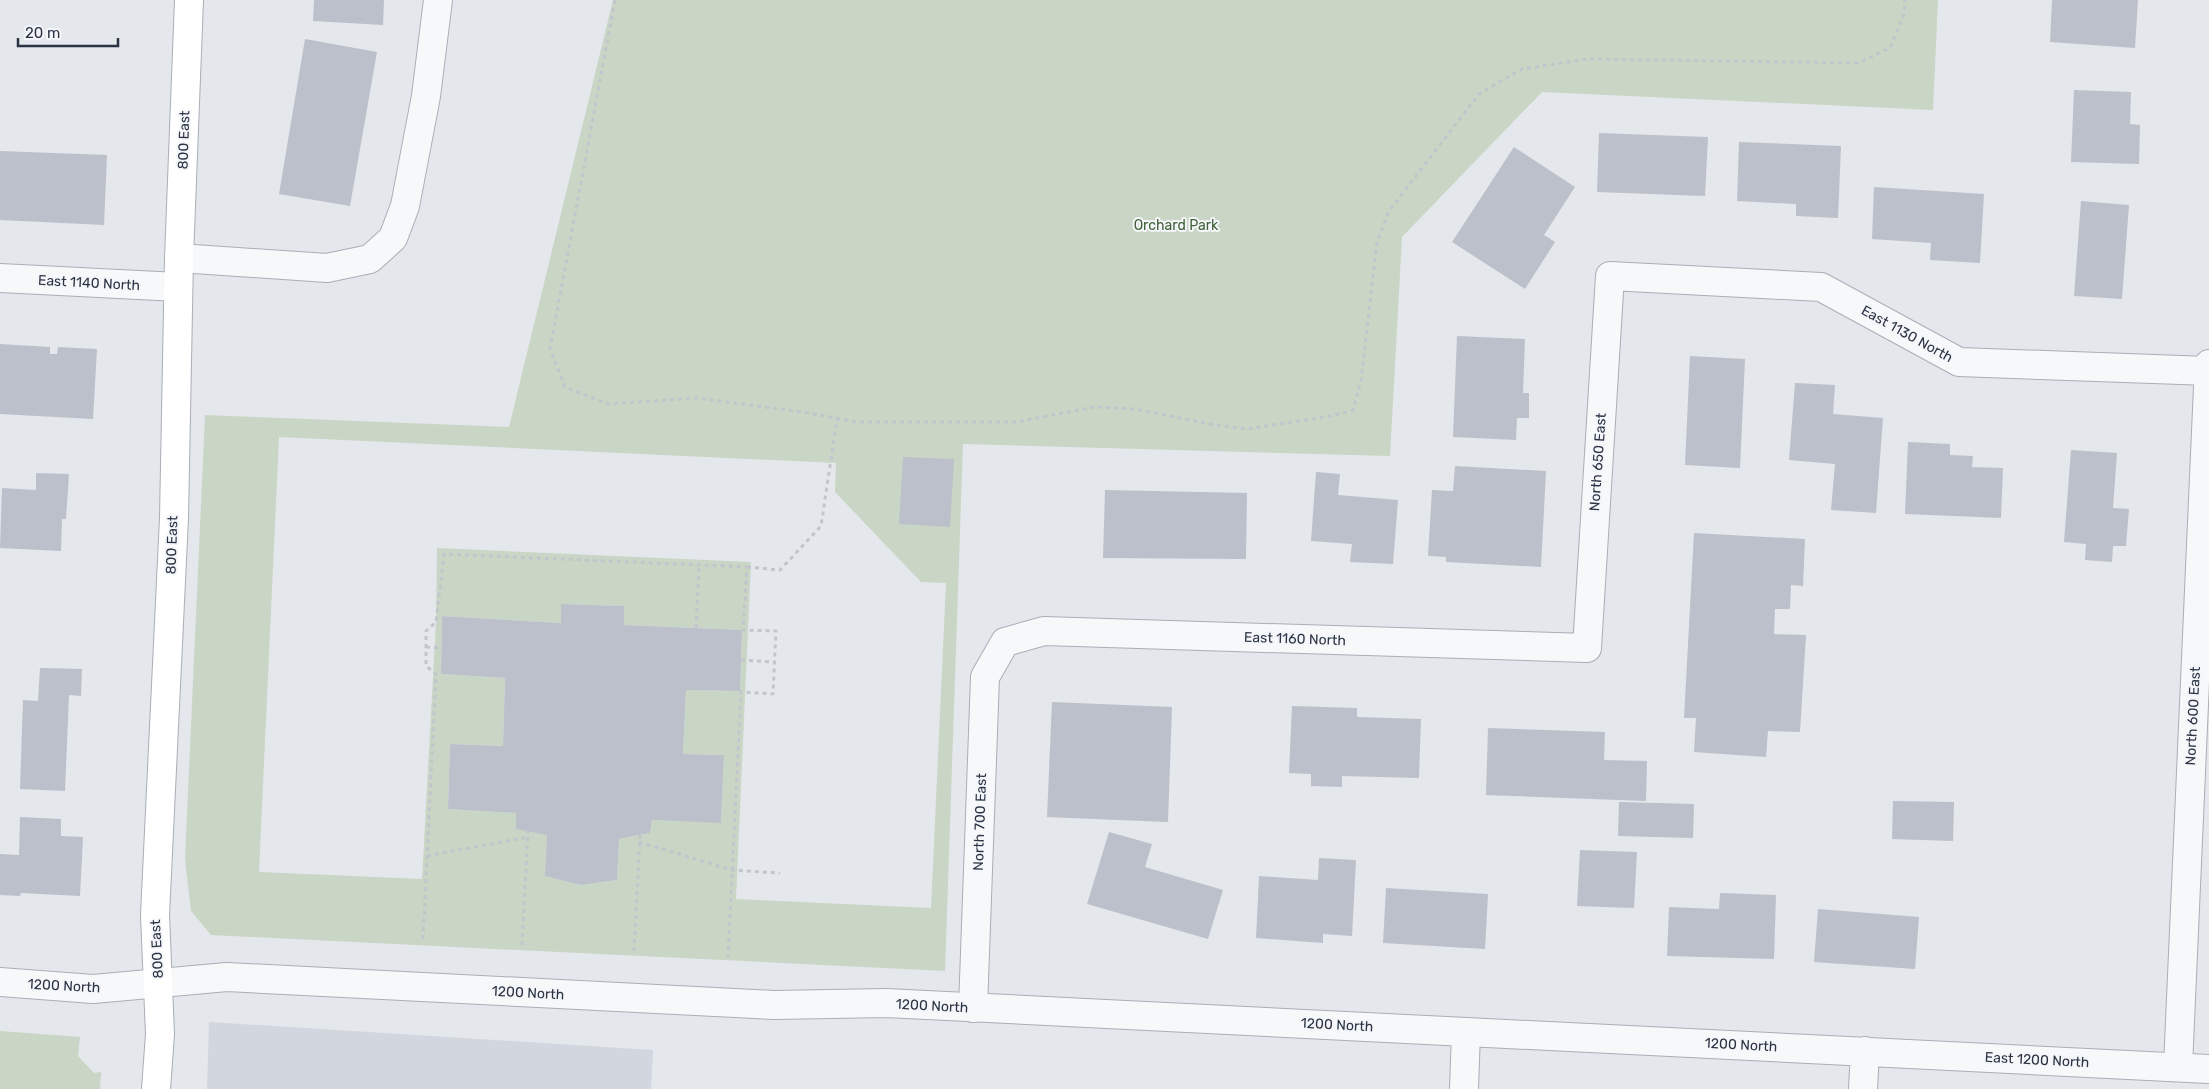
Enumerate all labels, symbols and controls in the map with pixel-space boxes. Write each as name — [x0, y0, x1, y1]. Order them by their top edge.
scale bar — [18, 15, 118, 47]
text: 20 m — [25, 24, 60, 42]
street label: 800 East — [174, 110, 194, 170]
park label: Orchard Park — [1134, 217, 1219, 234]
street label: East 1140 North — [37, 272, 141, 294]
street label: East 1130 North — [1858, 302, 1956, 366]
street label: North 650 East — [1586, 412, 1610, 512]
street label: 800 East — [162, 515, 182, 575]
street label: East 1160 North — [1244, 629, 1346, 649]
street label: North 600 East — [2182, 666, 2204, 766]
street label: North 700 East — [970, 772, 990, 871]
street label: 800 East — [147, 919, 167, 979]
street label: 1200 North — [27, 976, 101, 996]
street label: 1200 North — [491, 983, 565, 1003]
street label: 1200 North — [895, 996, 969, 1016]
street label: 1200 North — [1300, 1015, 1374, 1035]
street label: 1200 North — [1704, 1035, 1778, 1055]
street label: East 1200 North — [1984, 1049, 2090, 1071]

